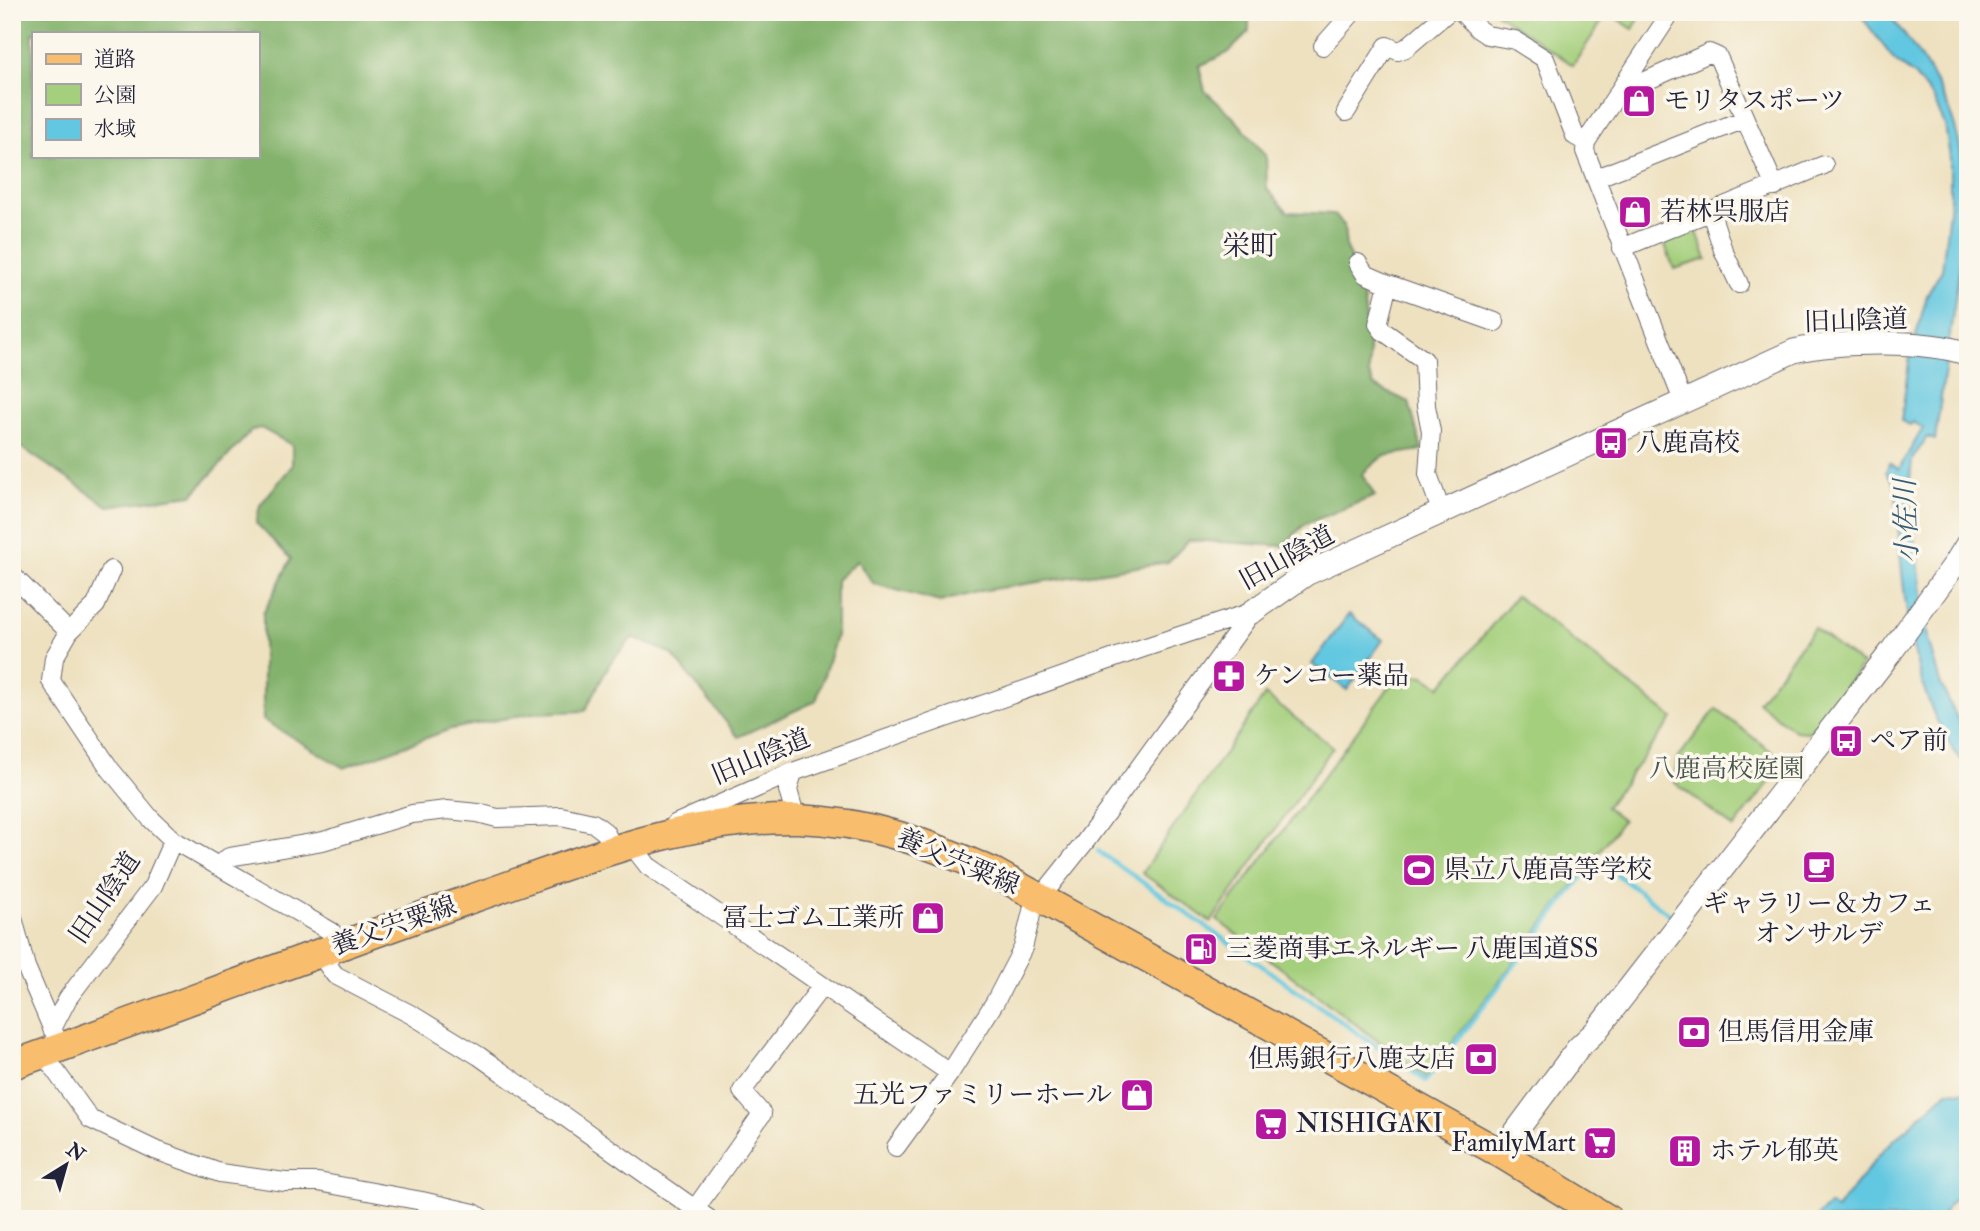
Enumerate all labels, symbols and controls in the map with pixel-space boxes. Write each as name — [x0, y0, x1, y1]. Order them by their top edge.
legend — [32, 32, 259, 158]
text: 道路 — [94, 46, 136, 73]
text: 公園 — [94, 82, 136, 109]
shop icon: モリタスポーツ — [1620, 82, 1658, 120]
place label: モリタスポーツ — [1664, 85, 1845, 117]
text: 水域 — [94, 116, 136, 143]
shop icon: 若林呉服店 — [1616, 193, 1654, 231]
place label: 若林呉服店 — [1660, 196, 1790, 228]
district label: 栄町 — [1222, 229, 1278, 264]
street label: 旧山陰道 — [1803, 303, 1909, 339]
bus stop icon: 八鹿高校 — [1592, 424, 1630, 462]
place label: 八鹿高校 — [1636, 427, 1740, 459]
water label: 小佐川 — [1888, 475, 1926, 564]
street label: 旧山陰道 — [1234, 519, 1340, 597]
pharmacy icon: ケンコー薬品 — [1210, 657, 1248, 695]
place label: ケンコー薬品 — [1254, 660, 1409, 692]
street label: 旧山陰道 — [707, 722, 815, 792]
bus stop icon: ペア前 — [1827, 722, 1865, 760]
place label: ペア前 — [1870, 725, 1948, 757]
park label: 八鹿高校庭園 — [1649, 753, 1805, 785]
street label: 養父宍粟線 — [892, 822, 1024, 902]
street label: 旧山陰道 — [63, 846, 147, 950]
cafe icon: ギャラリー＆カフェ オンサルデ — [1800, 848, 1838, 886]
sports icon: 県立八鹿高等学校 — [1400, 851, 1438, 889]
place label: 県立八鹿高等学校 — [1444, 854, 1652, 886]
place label: ギャラリー＆カフェ オンサルデ — [1703, 888, 1935, 950]
street label: 養父宍粟線 — [327, 890, 461, 962]
shop icon: 冨士ゴム工業所 — [909, 899, 947, 937]
place label: 冨士ゴム工業所 — [722, 902, 904, 934]
fuel station icon: 三菱商事エネルギー 八鹿国道SS — [1182, 930, 1220, 968]
place label: 三菱商事エネルギー 八鹿国道SS — [1226, 933, 1598, 965]
bank icon: 但馬信用金庫 — [1675, 1013, 1713, 1051]
place label: 但馬信用金庫 — [1718, 1016, 1874, 1048]
bank icon: 但馬銀行八鹿支店 — [1462, 1040, 1500, 1078]
place label: 但馬銀行八鹿支店 — [1248, 1043, 1456, 1075]
shop icon: 五光ファミリーホール — [1118, 1076, 1156, 1114]
place label: 五光ファミリーホール — [853, 1079, 1112, 1111]
supermarket icon: NISHIGAKI — [1252, 1105, 1290, 1143]
place label: NISHIGAKI — [1296, 1108, 1443, 1140]
supermarket icon: FamilyMart — [1581, 1124, 1619, 1162]
place label: FamilyMart — [1451, 1127, 1576, 1159]
north arrow — [32, 1130, 102, 1200]
building icon: ホテル郁英 — [1666, 1132, 1704, 1170]
place label: ホテル郁英 — [1710, 1135, 1839, 1167]
text: N — [61, 1137, 90, 1168]

